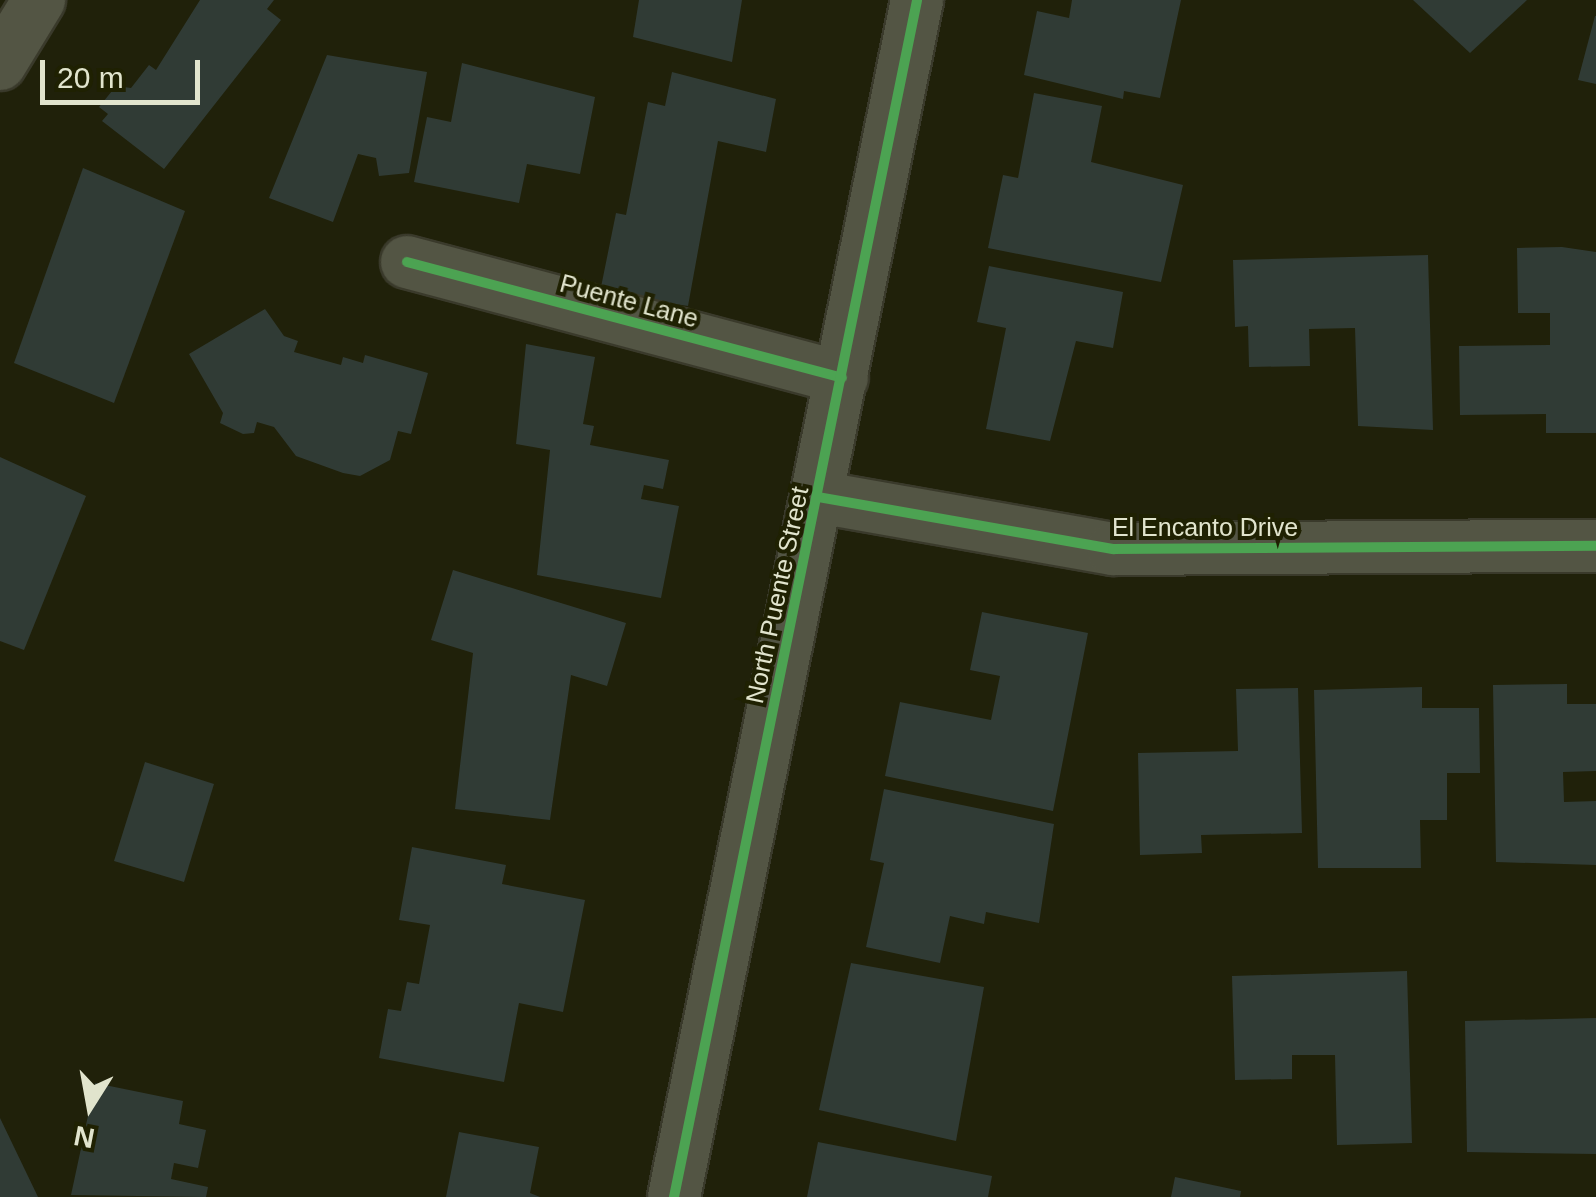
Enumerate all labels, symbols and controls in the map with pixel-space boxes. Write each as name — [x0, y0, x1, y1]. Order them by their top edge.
scale bar — [45, 40, 205, 102]
text: 20 m — [57, 61, 124, 94]
street label: Puente Lane — [557, 268, 701, 334]
street label: North Puente Street — [739, 484, 815, 706]
street label: El Encanto Drive — [1112, 512, 1298, 542]
north arrow — [40, 1057, 140, 1157]
text: N — [71, 1120, 97, 1154]

